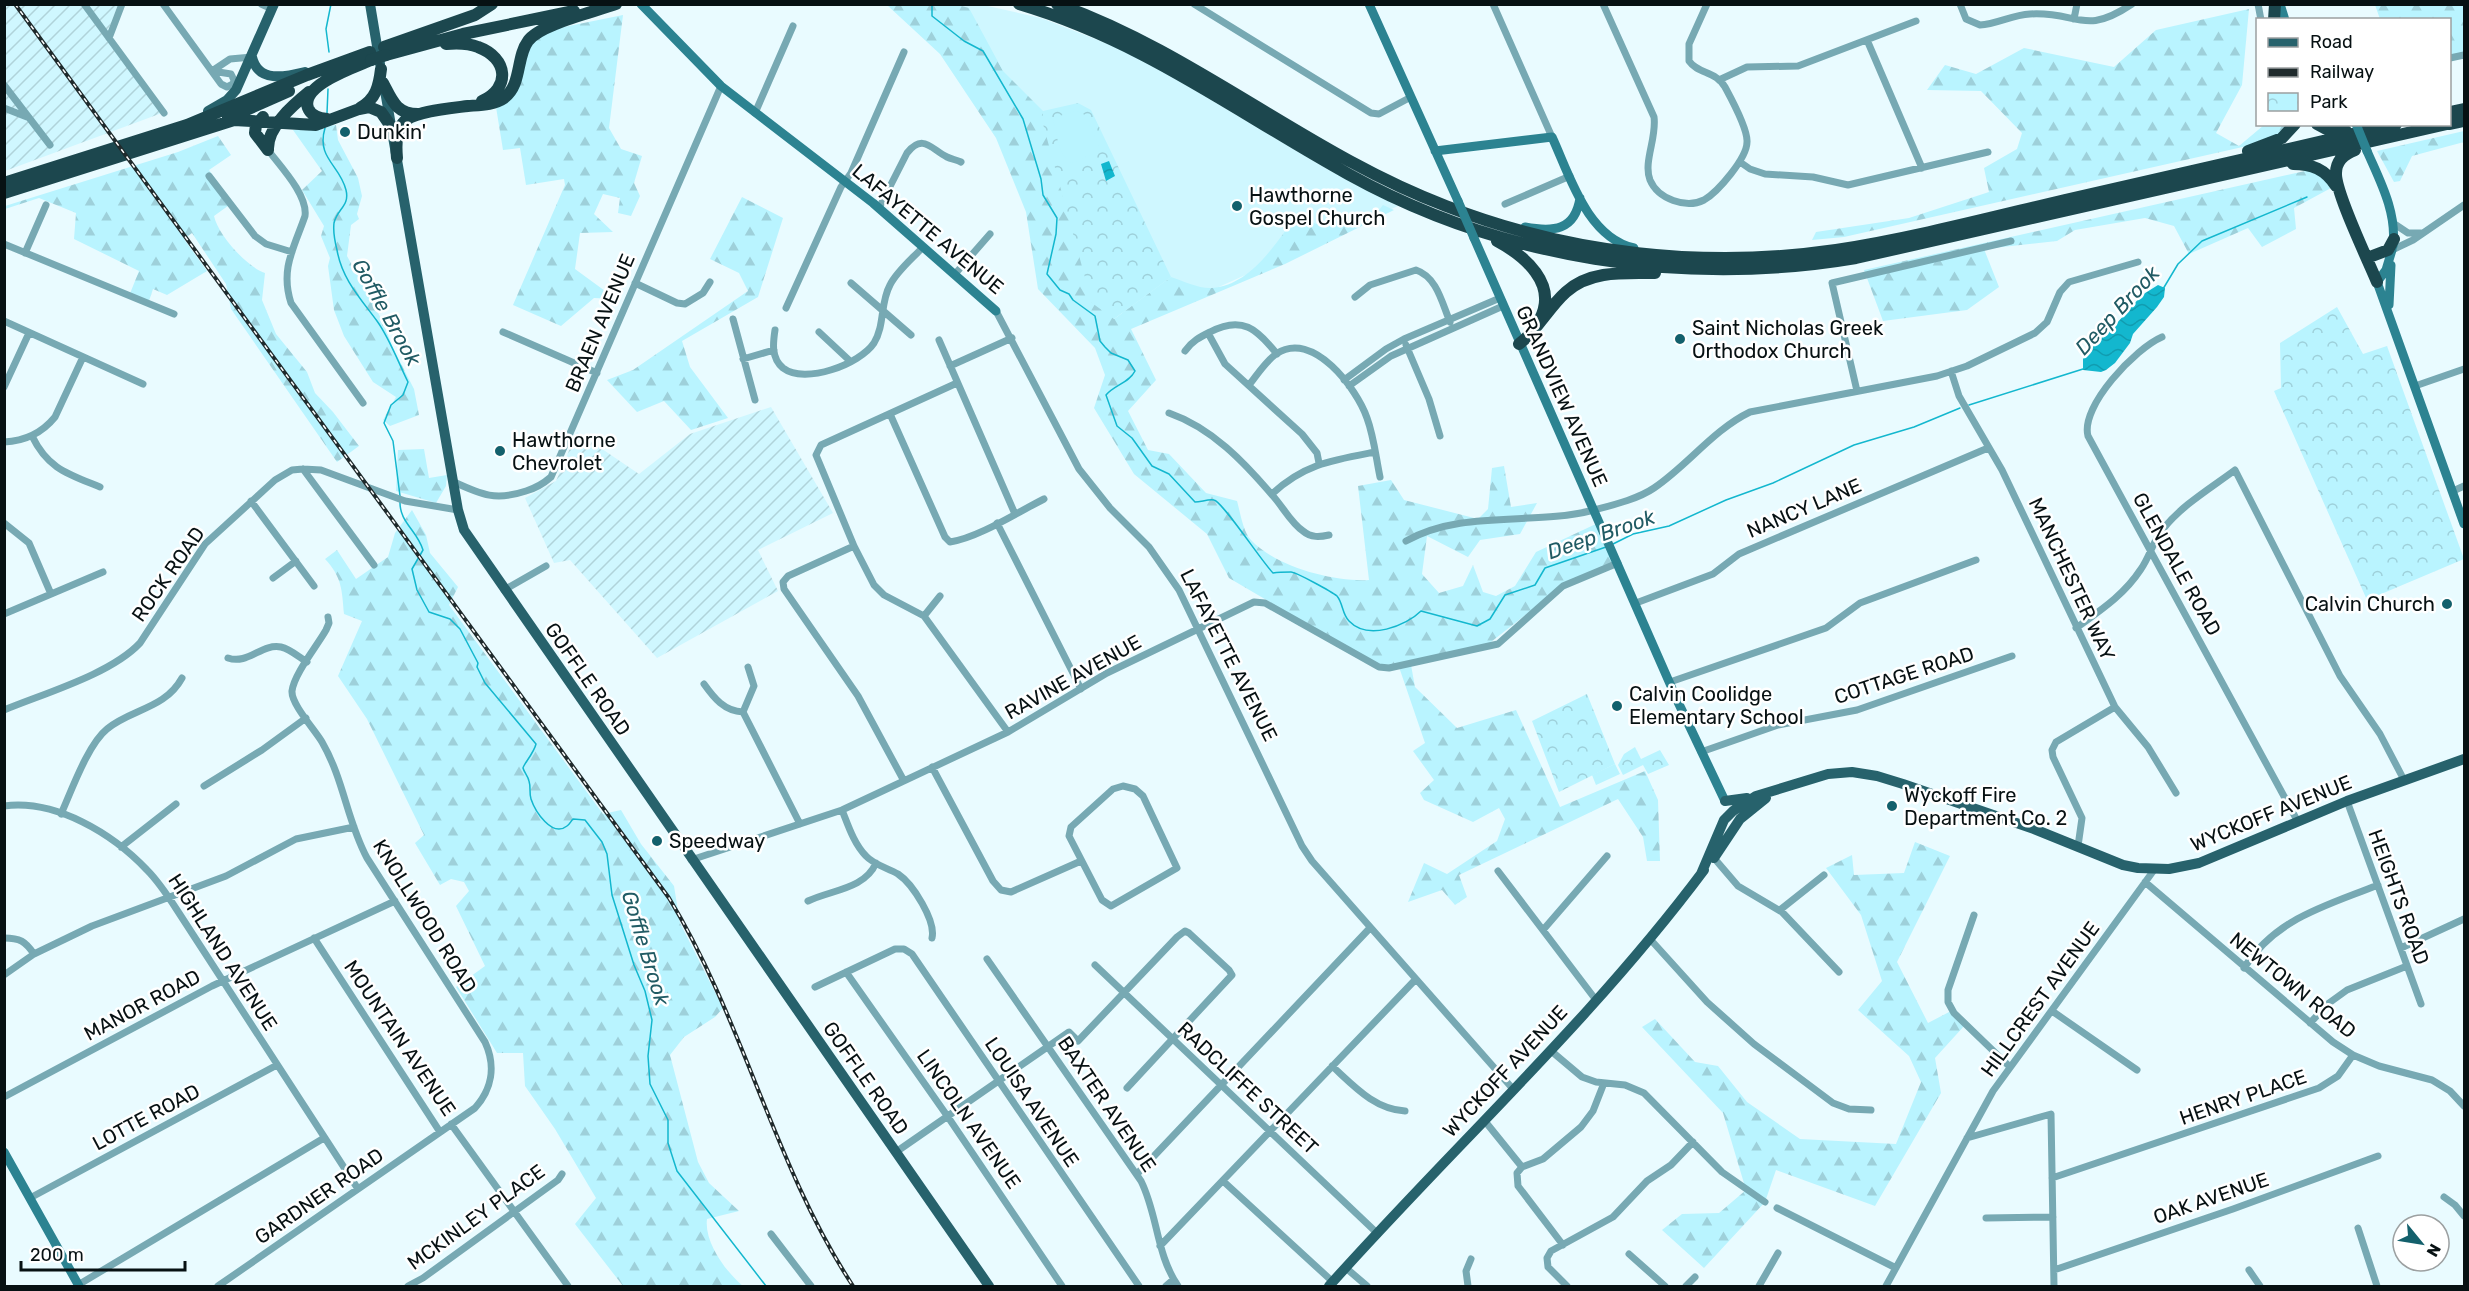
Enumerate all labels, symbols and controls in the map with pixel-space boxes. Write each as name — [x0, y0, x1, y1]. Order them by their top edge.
legend — [2256, 18, 2451, 126]
text: Road — [2310, 31, 2353, 53]
text: Railway — [2310, 61, 2374, 83]
text: Park — [2310, 91, 2348, 113]
place label: Dunkin' — [357, 120, 426, 144]
marker: Dunkin' — [338, 125, 352, 139]
street label: LAFAYETTE AVENUE — [848, 159, 1008, 299]
place label: Hawthorne Gospel Church — [1249, 183, 1385, 230]
marker: Hawthorne Gospel Church — [1230, 199, 1244, 213]
street label: BRAEN AVENUE — [560, 250, 640, 396]
water label: Goffle Brook — [347, 254, 427, 371]
water label: Deep Brook — [2070, 260, 2165, 360]
street label: GRANDVIEW AVENUE — [1511, 302, 1613, 490]
place label: Saint Nicholas Greek Orthodox Church — [1692, 316, 1884, 363]
marker: Saint Nicholas Greek Orthodox Church — [1673, 332, 1687, 346]
place label: Hawthorne Chevrolet — [512, 428, 616, 475]
marker: Hawthorne Chevrolet — [493, 444, 507, 458]
street label: NANCY LANE — [1743, 473, 1865, 543]
street label: GLENDALE ROAD — [2128, 488, 2226, 640]
street label: MANCHESTER WAY — [2024, 494, 2120, 664]
water label: Deep Brook — [1544, 503, 1659, 564]
street label: ROCK ROAD — [127, 522, 209, 626]
street label: LAFAYETTE AVENUE — [1175, 565, 1283, 745]
place label: Calvin Church — [2305, 592, 2435, 616]
marker: Calvin Church — [2440, 597, 2454, 611]
street label: GOFFLE ROAD — [540, 618, 636, 740]
street label: RAVINE AVENUE — [1001, 630, 1145, 724]
street label: COTTAGE ROAD — [1831, 641, 1977, 709]
place label: Calvin Coolidge Elementary School — [1629, 682, 1804, 729]
marker: Calvin Coolidge Elementary School — [1610, 699, 1624, 713]
street label: WYCKOFF AVENUE — [2187, 770, 2355, 856]
place label: Wyckoff Fire Department Co. 2 — [1904, 783, 2067, 830]
marker: Wyckoff Fire Department Co. 2 — [1885, 799, 1899, 813]
street label: HEIGHTS ROAD — [2363, 826, 2435, 968]
place label: Speedway — [669, 829, 765, 853]
marker: Speedway — [650, 834, 664, 848]
street label: KNOLLWOOD ROAD — [368, 835, 482, 997]
street label: HIGHLAND AVENUE — [163, 869, 283, 1035]
water label: Goffle Brook — [617, 887, 676, 1010]
street label: HILLCREST AVENUE — [1976, 917, 2104, 1081]
street label: NEWTOWN ROAD — [2225, 927, 2361, 1043]
street label: MOUNTAIN AVENUE — [339, 956, 461, 1120]
street label: MANOR ROAD — [80, 964, 204, 1046]
street label: WYCKOFF AVENUE — [1438, 1000, 1572, 1142]
street label: GOFFLE ROAD — [818, 1017, 914, 1139]
street label: RADCLIFFE STREET — [1173, 1017, 1324, 1160]
street label: BAXTER AVENUE — [1053, 1032, 1161, 1176]
street label: LOUISA AVENUE — [980, 1033, 1084, 1171]
street label: LINCOLN AVENUE — [912, 1045, 1026, 1193]
street label: HENRY PLACE — [2176, 1064, 2310, 1130]
street label: LOTTE ROAD — [88, 1079, 204, 1155]
street label: GARDNER ROAD — [250, 1143, 388, 1249]
street label: MCKINLEY PLACE — [403, 1159, 549, 1275]
street label: OAK AVENUE — [2150, 1167, 2272, 1229]
north arrow — [2391, 1213, 2451, 1273]
scale bar — [21, 1234, 184, 1272]
text: N — [2422, 1241, 2445, 1260]
text: 200 m — [30, 1244, 84, 1266]

